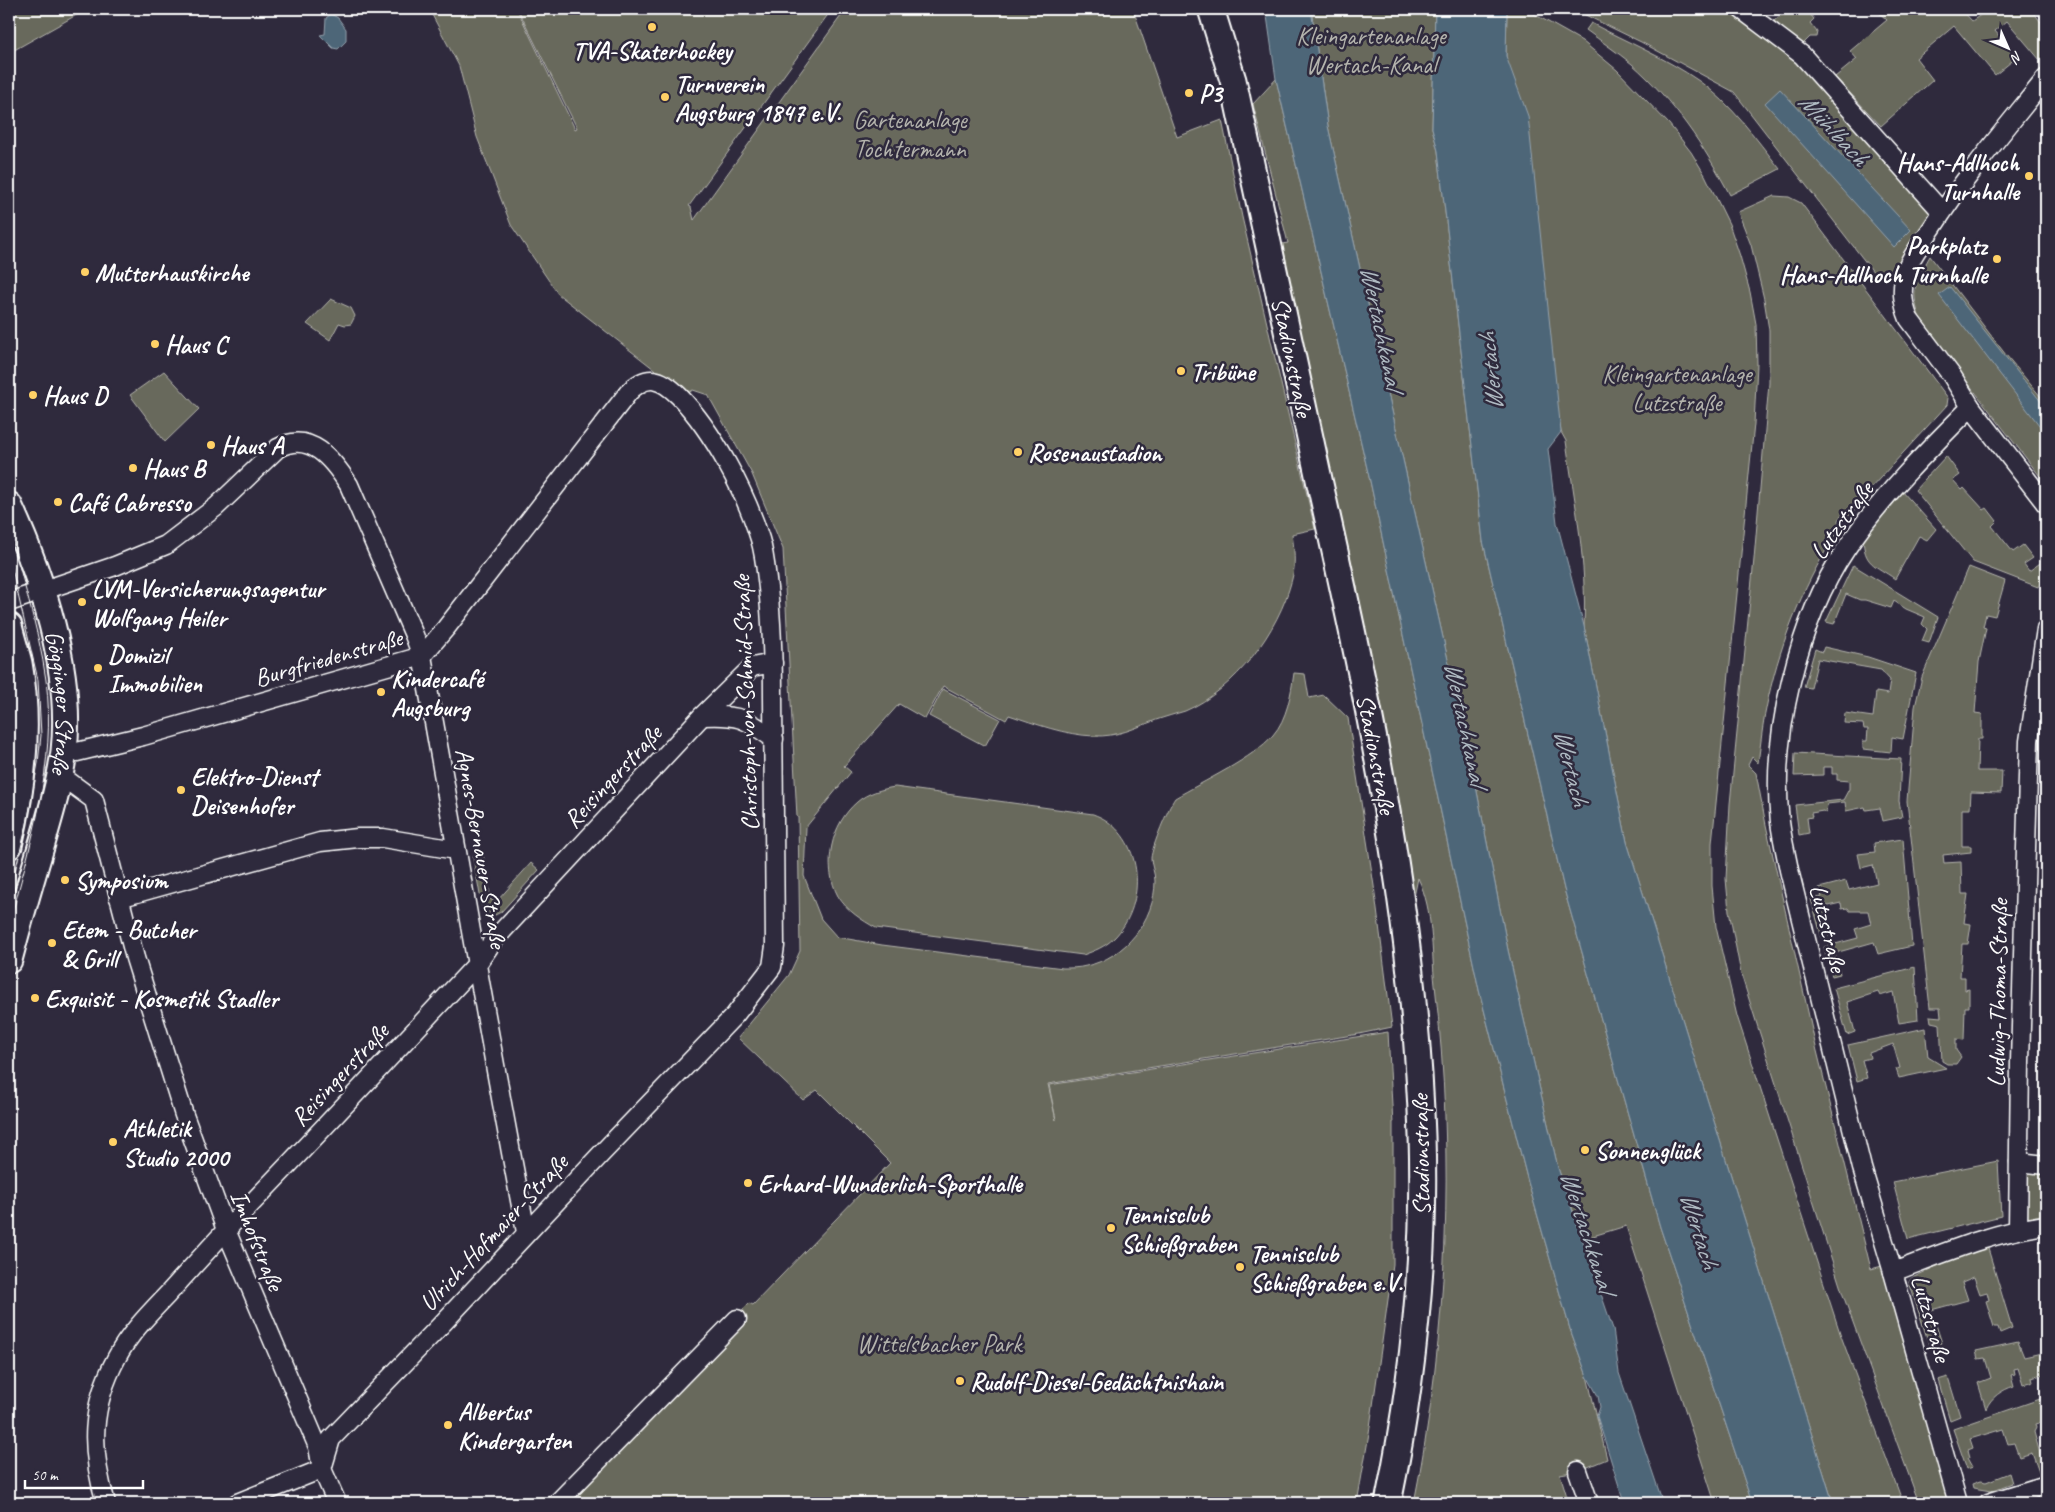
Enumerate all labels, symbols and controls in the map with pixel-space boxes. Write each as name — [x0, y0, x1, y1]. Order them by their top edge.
park label: Kleingartenanlage Wertach-Kanal — [1296, 20, 1448, 81]
marker: TVA-Skaterhockey — [646, 21, 658, 33]
north arrow — [1982, 22, 2032, 72]
place label: TVA-Skaterhockey — [573, 35, 734, 67]
text: N — [2006, 48, 2026, 68]
place label: Turnverein Augsburg 1847 e.V. — [675, 68, 842, 129]
place label: P3 — [1199, 78, 1225, 110]
water label: Mühlbach — [1791, 86, 1877, 175]
marker: P3 — [1183, 87, 1195, 99]
marker: Turnverein Augsburg 1847 e.V. — [659, 91, 671, 103]
park label: Gartenanlage Tochtermann — [853, 104, 969, 165]
place label: Hans-Adlhoch Turnhalle — [1897, 147, 2021, 208]
marker: Hans-Adlhoch Turnhalle — [2023, 170, 2035, 182]
place label: Parkplatz Hans-Adlhoch Turnhalle — [1780, 230, 1990, 291]
marker: Parkplatz Hans-Adlhoch Turnhalle — [1991, 253, 2003, 265]
place label: Mutterhauskirche — [95, 257, 250, 289]
water label: Wertachkanal — [1352, 262, 1412, 400]
marker: Mutterhauskirche — [79, 266, 91, 278]
street label: Stadionstraße — [1264, 295, 1321, 422]
place label: Haus C — [165, 329, 231, 361]
water label: Wertach — [1470, 330, 1511, 412]
marker: Haus C — [149, 338, 161, 350]
place label: Tribüne — [1191, 356, 1257, 388]
park label: Kleingartenanlage Lutzstraße — [1602, 358, 1754, 419]
marker: Tribüne — [1175, 365, 1187, 377]
place label: Haus D — [43, 380, 110, 412]
marker: Haus D — [27, 389, 39, 401]
place label: Haus A — [221, 430, 286, 462]
place label: Rosenaustadion — [1028, 437, 1163, 469]
marker: Haus A — [205, 439, 217, 451]
marker: Rosenaustadion — [1012, 446, 1024, 458]
place label: Haus B — [143, 453, 208, 485]
marker: Haus B — [127, 462, 139, 474]
street label: Lutzstraße — [1803, 474, 1882, 566]
place label: Café Cabresso — [68, 487, 193, 519]
marker: Café Cabresso — [52, 496, 64, 508]
place label: LVM-Versicherungsagentur Wolfgang Heiler — [92, 573, 327, 634]
street label: Christoph-von-Schmid-Straße — [725, 573, 766, 831]
marker: LVM-Versicherungsagentur Wolfgang Heiler — [76, 596, 88, 608]
street label: Burgfriedenstraße — [251, 621, 408, 694]
street label: Gögginger Straße — [37, 627, 81, 779]
place label: Domizil Immobilien — [108, 639, 203, 700]
water label: Wertachkanal — [1436, 658, 1496, 796]
marker: Domizil Immobilien — [92, 662, 104, 674]
place label: Kindercafé Augsburg — [391, 663, 487, 724]
marker: Kindercafé Augsburg — [375, 686, 387, 698]
street label: Stadionstraße — [1349, 692, 1404, 819]
street label: Reisingerstraße — [557, 717, 670, 835]
water label: Wertach — [1546, 725, 1597, 811]
street label: Agnes-Bernauer-Straße — [448, 746, 515, 952]
place label: Elektro-Dienst Deisenhofer — [191, 761, 322, 822]
marker: Elektro-Dienst Deisenhofer — [175, 784, 187, 796]
place label: Symposium — [75, 865, 169, 897]
marker: Symposium — [59, 874, 71, 886]
street label: Lutzstraße — [1802, 881, 1855, 977]
street label: Ludwig-Thoma-Straße — [1980, 897, 2016, 1087]
place label: Etem - Butcher & Grill — [62, 914, 199, 975]
marker: Etem - Butcher & Grill — [46, 937, 58, 949]
place label: Exquisit - Kosmetik Stadler — [45, 983, 281, 1015]
marker: Exquisit - Kosmetik Stadler — [29, 992, 41, 1004]
street label: Reisingerstraße — [284, 1015, 397, 1133]
street label: Stadionstraße — [1404, 1092, 1438, 1216]
place label: Athletik Studio 2000 — [123, 1113, 231, 1174]
place label: Sonnenglück — [1595, 1135, 1703, 1167]
marker: Athletik Studio 2000 — [107, 1136, 119, 1148]
marker: Sonnenglück — [1579, 1144, 1591, 1156]
street label: Ulrich-Hofmaier-Straße — [412, 1146, 576, 1318]
water label: Wertachkanal — [1552, 1167, 1625, 1304]
place label: Erhard-Wunderlich-Sporthalle — [758, 1168, 1024, 1200]
marker: Erhard-Wunderlich-Sporthalle — [742, 1177, 754, 1189]
street label: Imhofstraße — [223, 1186, 292, 1297]
water label: Wertach — [1672, 1188, 1727, 1274]
place label: Tennisclub Schießgraben — [1121, 1199, 1238, 1260]
marker: Tennisclub Schießgraben — [1105, 1222, 1117, 1234]
place label: Tennisclub Schießgraben e.V. — [1250, 1238, 1404, 1299]
marker: Tennisclub Schießgraben e.V. — [1234, 1261, 1246, 1273]
street label: Lutzstraße — [1903, 1271, 1959, 1367]
park label: Wittelsbacher Park — [857, 1328, 1023, 1360]
place label: Rudolf-Diesel-Gedächtnishain — [970, 1366, 1225, 1398]
marker: Rudolf-Diesel-Gedächtnishain — [954, 1375, 966, 1387]
place label: Albertus Kindergarten — [458, 1396, 573, 1457]
marker: Albertus Kindergarten — [442, 1419, 454, 1431]
scale bar — [25, 1457, 142, 1489]
text: 50 m — [32, 1466, 59, 1485]

